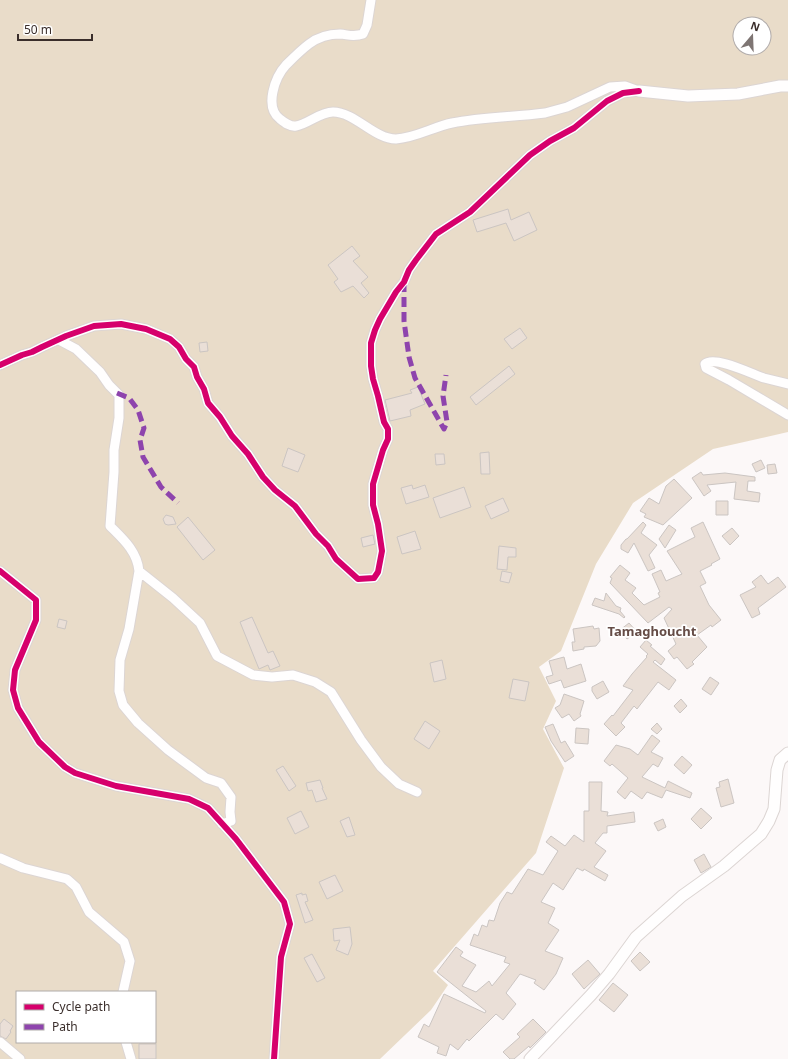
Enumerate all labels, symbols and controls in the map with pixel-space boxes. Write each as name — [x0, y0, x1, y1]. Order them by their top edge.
scale bar — [18, 16, 92, 42]
north arrow — [732, 16, 772, 56]
text: N — [749, 18, 762, 35]
text: 50 m — [24, 21, 52, 38]
district label: Tamaghoucht — [608, 622, 697, 640]
legend — [16, 991, 156, 1043]
text: Cycle path — [52, 998, 110, 1015]
text: Path — [52, 1018, 78, 1035]

